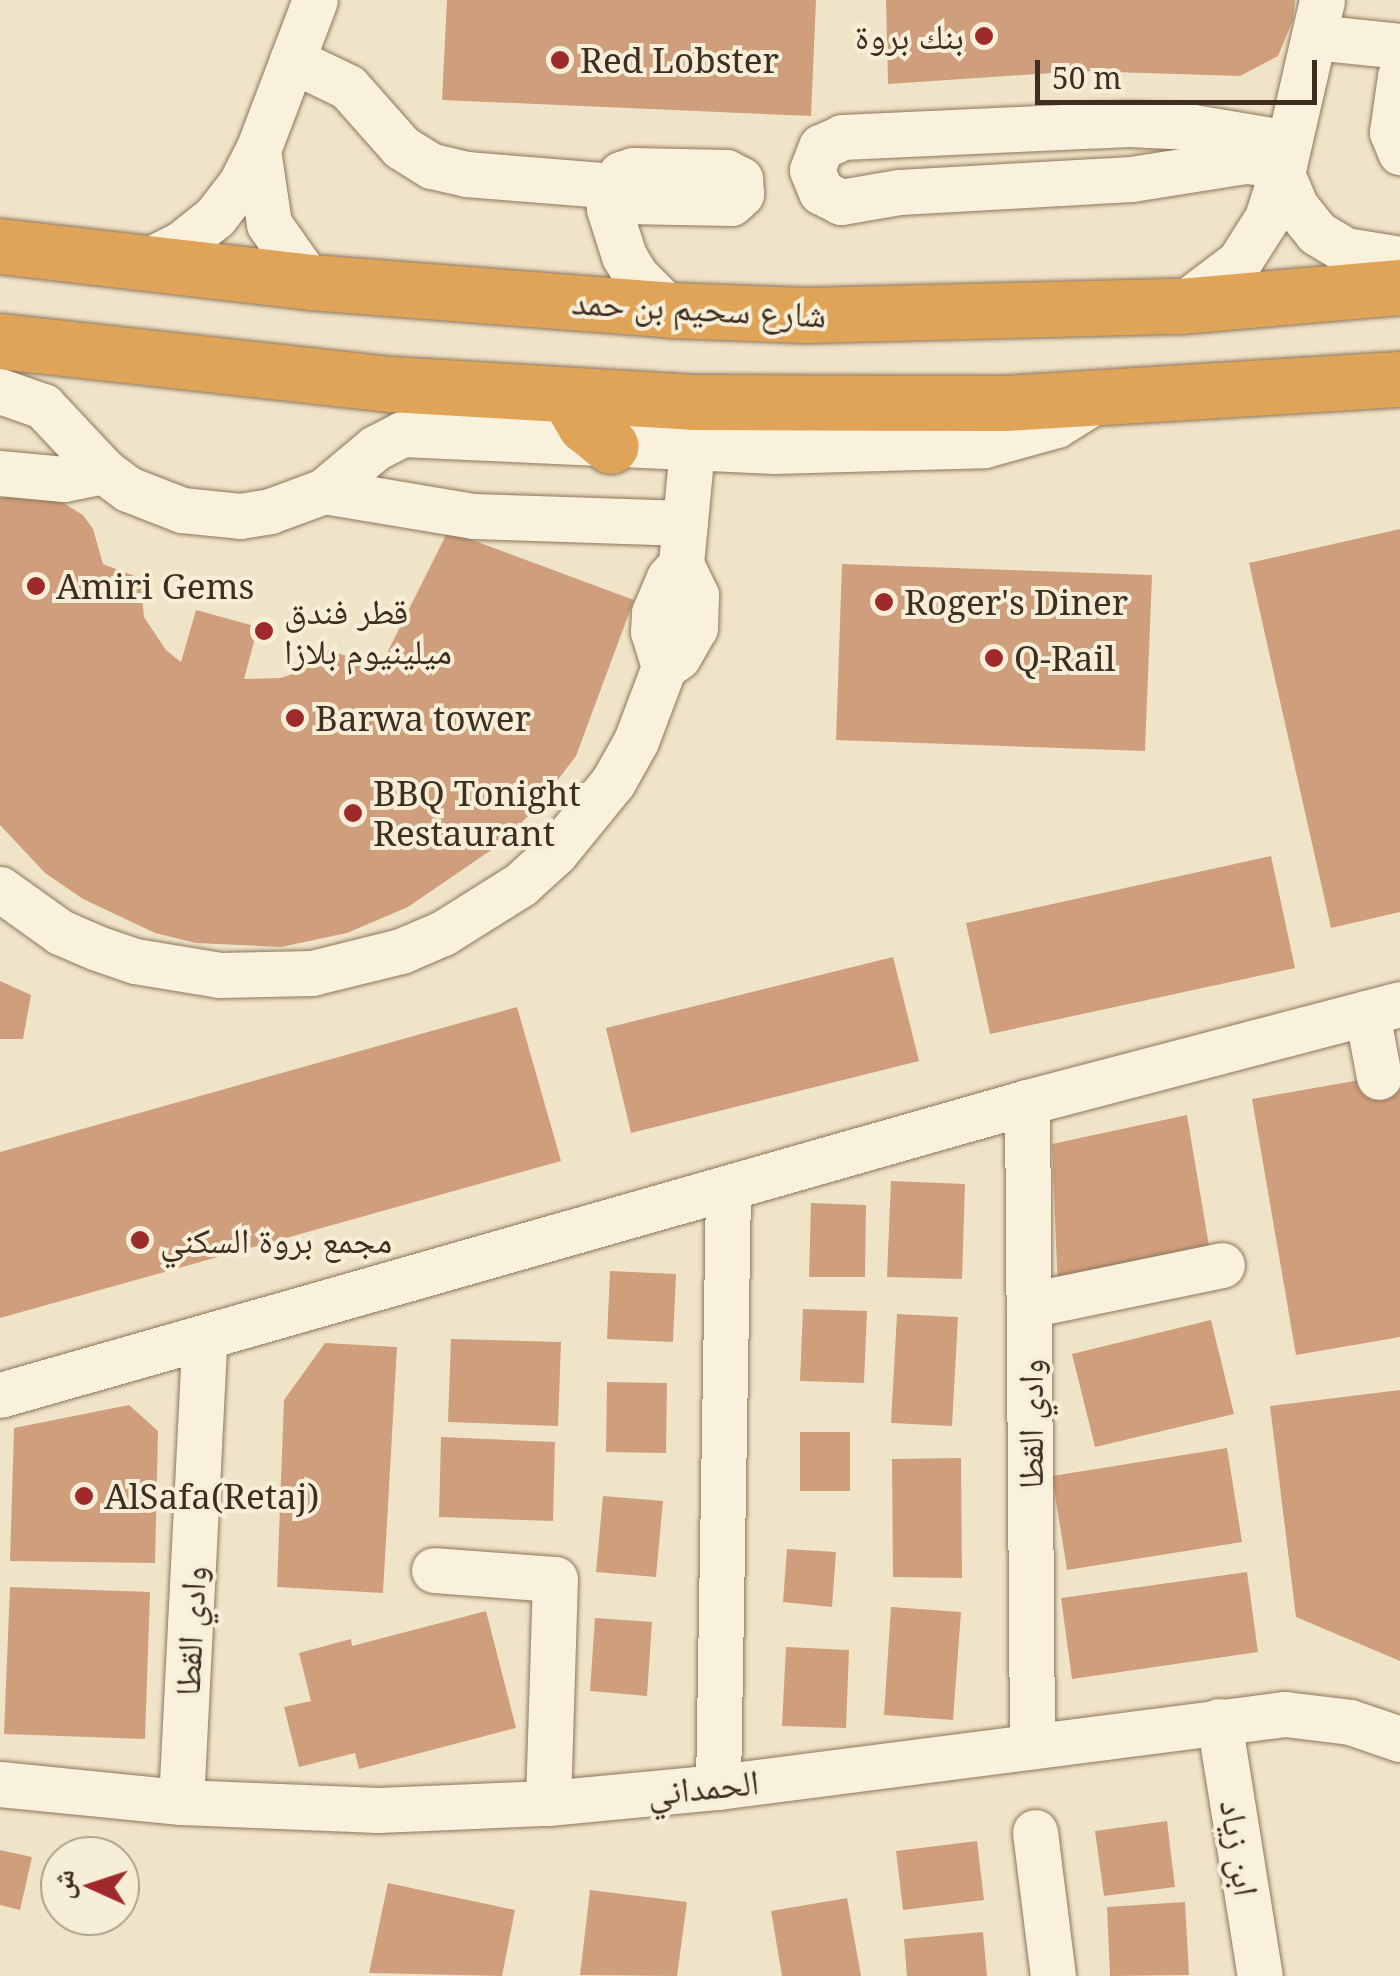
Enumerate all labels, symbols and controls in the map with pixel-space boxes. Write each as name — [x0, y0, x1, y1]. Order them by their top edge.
place label: بنك بروة — [855, 15, 964, 57]
marker: بنك بروة — [973, 25, 995, 47]
place label: Red Lobster — [580, 39, 779, 81]
scale bar — [1040, 40, 1322, 102]
marker: Red Lobster — [549, 49, 571, 71]
text: 50 m — [1052, 57, 1122, 98]
street label: شارع سحيم بن حمد — [571, 280, 827, 336]
place label: Amiri Gems — [56, 565, 254, 607]
marker: Amiri Gems — [25, 575, 47, 597]
place label: Roger's Diner — [904, 581, 1128, 623]
place label: قطر فندق ميلينيوم بلازا — [284, 590, 452, 672]
marker: Roger's Diner — [873, 591, 895, 613]
marker: قطر فندق ميلينيوم بلازا — [253, 620, 275, 642]
place label: Q-Rail — [1014, 637, 1116, 679]
marker: Q-Rail — [983, 647, 1005, 669]
place label: Barwa tower — [315, 697, 531, 739]
marker: Barwa tower — [284, 707, 306, 729]
place label: BBQ Tonight Restaurant — [373, 772, 581, 854]
marker: BBQ Tonight Restaurant — [342, 802, 364, 824]
place label: مجمع بروة السكني — [160, 1219, 392, 1261]
marker: مجمع بروة السكني — [129, 1229, 151, 1251]
street label: وادي القطا — [1009, 1359, 1051, 1489]
place label: AlSafa(Retaj) — [104, 1475, 319, 1517]
marker: AlSafa(Retaj) — [73, 1485, 95, 1507]
street label: وادي القطا — [166, 1565, 214, 1697]
street label: الحمداني — [645, 1760, 761, 1814]
street label: ابن زياد — [1212, 1797, 1268, 1899]
north arrow — [40, 1836, 140, 1936]
text: ش — [42, 1869, 82, 1900]

